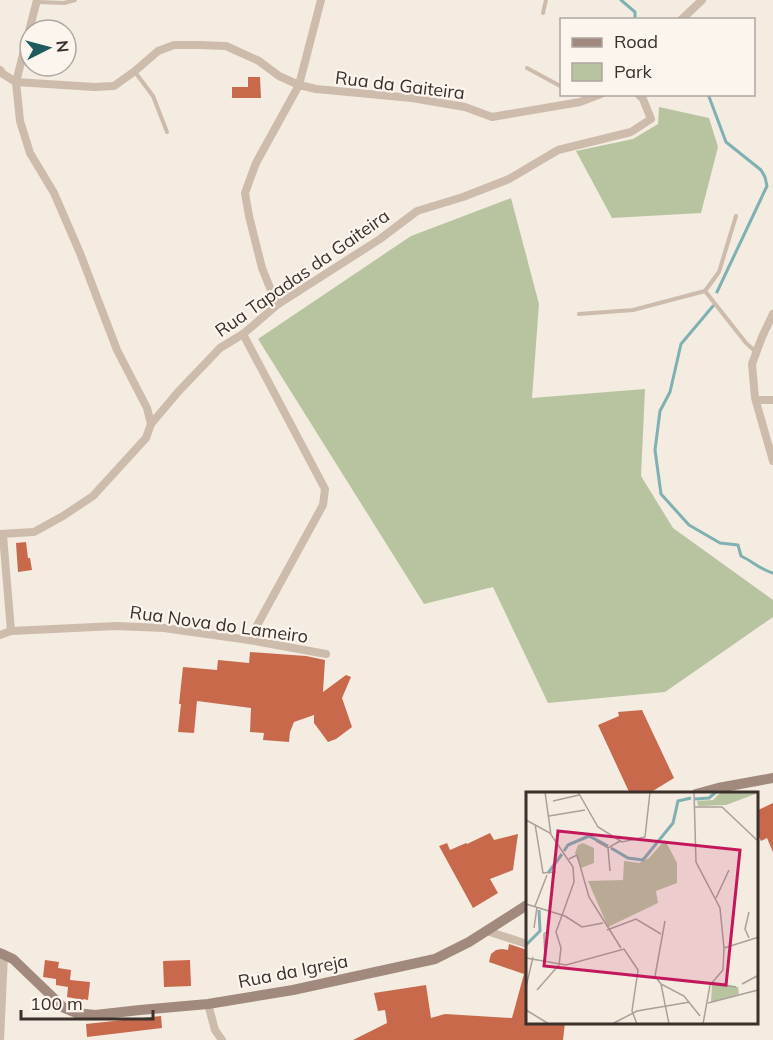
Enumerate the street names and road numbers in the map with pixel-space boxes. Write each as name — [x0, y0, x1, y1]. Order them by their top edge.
street label: Rua da Gaiteira — [334, 66, 466, 104]
street label: Rua Tapadas da Gaiteira — [210, 204, 394, 342]
street label: Rua Nova do Lameiro — [128, 600, 310, 648]
street label: Rua da Igreja — [236, 949, 350, 993]

